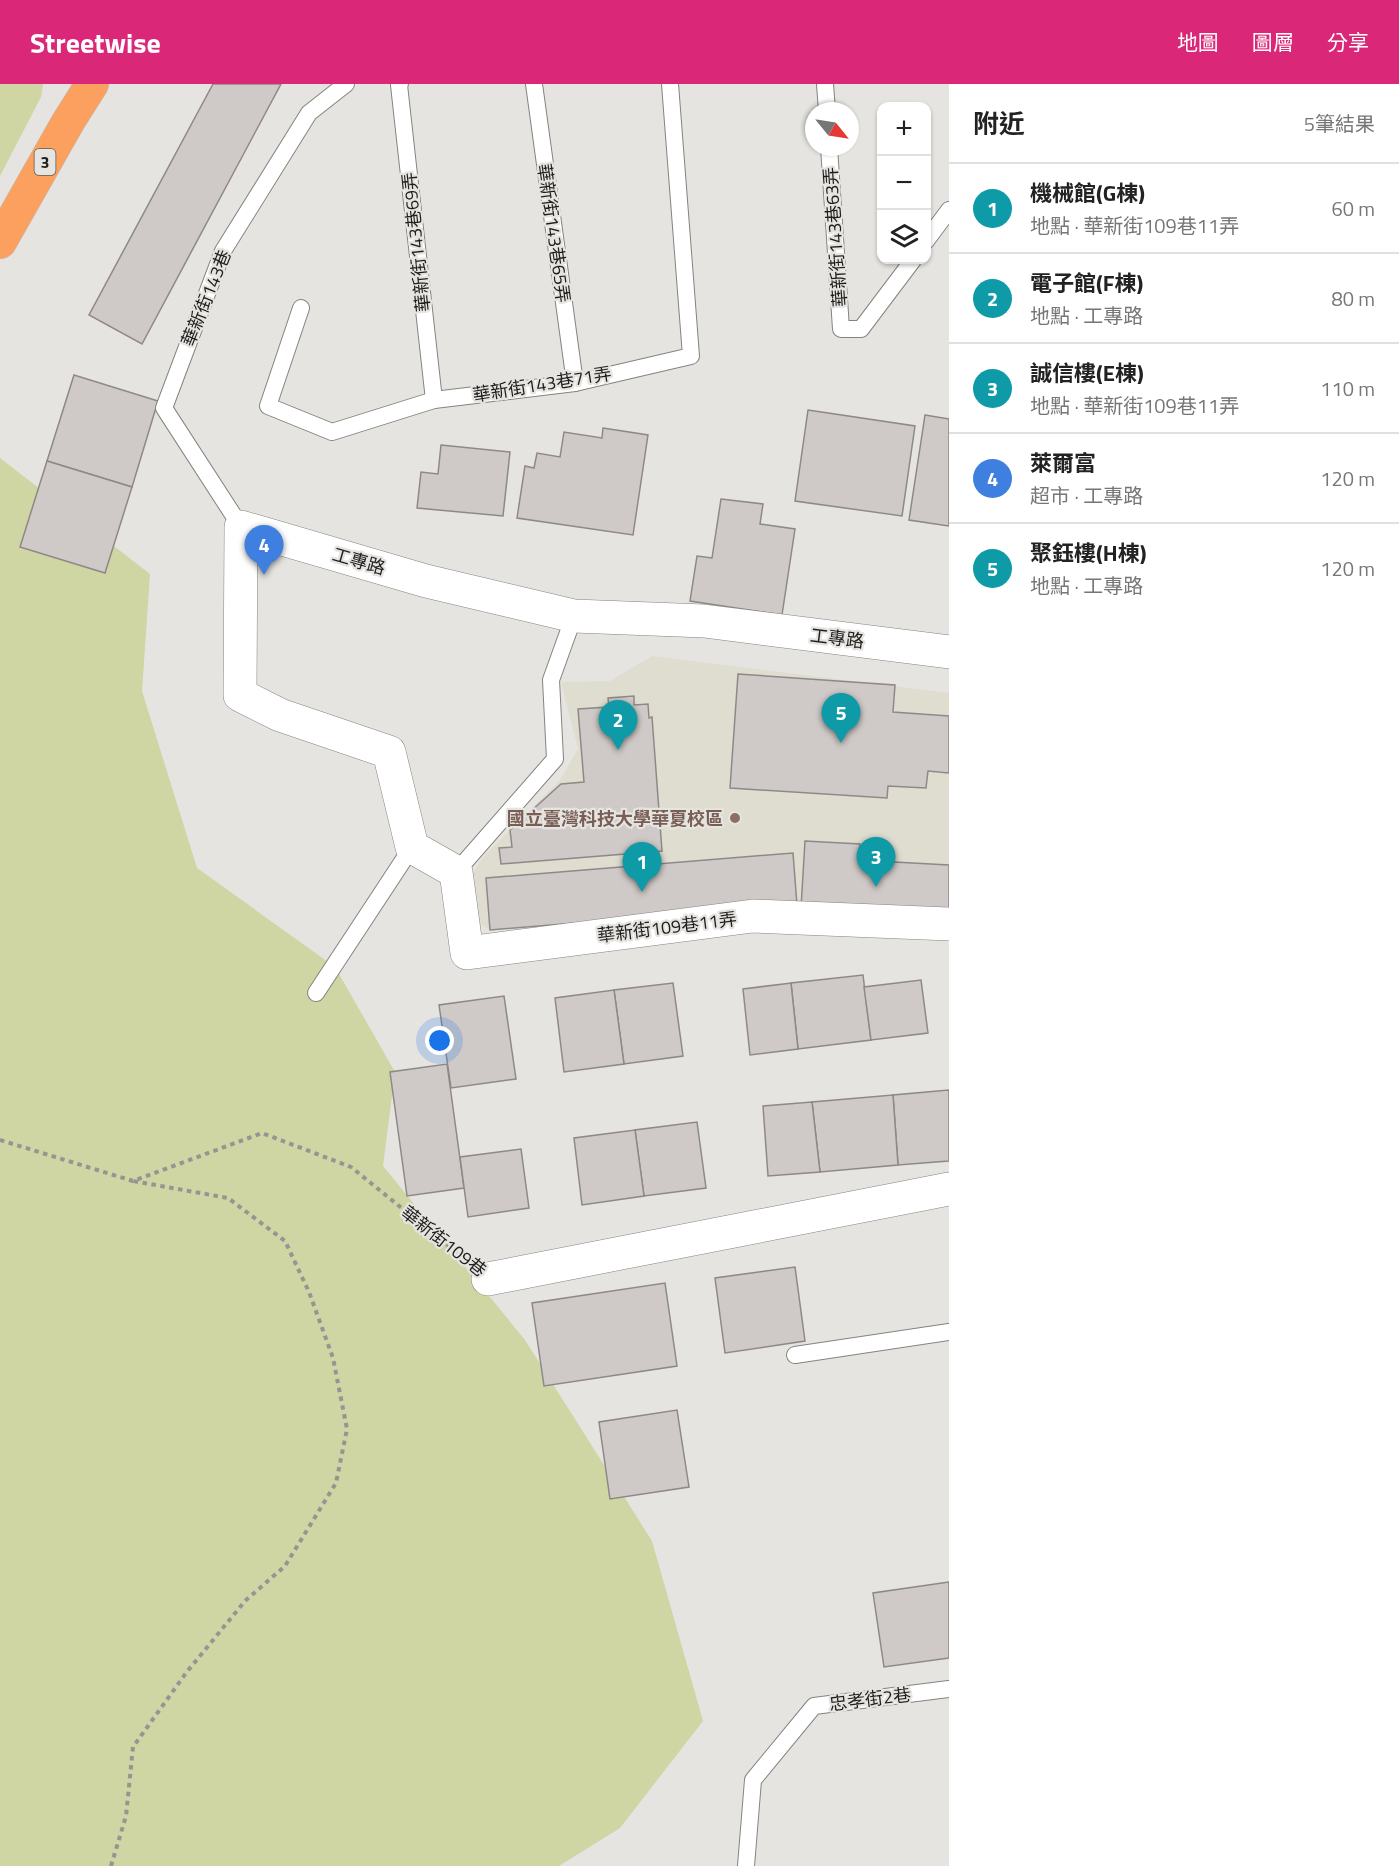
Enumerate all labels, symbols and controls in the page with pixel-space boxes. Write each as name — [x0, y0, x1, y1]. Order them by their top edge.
text: Streetwise — [30, 21, 161, 64]
text: 地圖 — [1177, 26, 1219, 58]
text: 圖層 — [1252, 26, 1294, 58]
text: 分享 — [1327, 26, 1369, 58]
north arrow — [805, 102, 859, 156]
map controls — [877, 102, 931, 264]
button: + — [877, 102, 931, 156]
text: 附近 — [973, 104, 1025, 143]
text: 5筆結果 — [1304, 108, 1375, 139]
road number: 3 — [34, 149, 56, 175]
button: − — [877, 156, 931, 210]
street label: 華新街143巷65弄 — [531, 162, 577, 304]
street label: 華新街143巷63弄 — [817, 166, 853, 308]
street label: 華新街143巷69弄 — [395, 171, 437, 313]
text: 機械館(G棟) — [1030, 176, 1145, 210]
text: 1 — [987, 193, 998, 224]
text: 60 m — [1331, 193, 1375, 224]
button: layers — [877, 210, 931, 264]
text: 地點 · 華新街109巷11弄 — [1030, 210, 1239, 241]
street label: 華新街143巷 — [174, 246, 238, 350]
text: 電子館(F棟) — [1030, 266, 1143, 300]
text: 2 — [987, 283, 998, 314]
text: 80 m — [1331, 283, 1375, 314]
text: 地點 · 工專路 — [1030, 300, 1143, 331]
text: 誠信樓(E棟) — [1030, 356, 1144, 390]
street label: 華新街143巷71弄 — [471, 360, 613, 408]
text: 3 — [987, 373, 998, 404]
text: 110 m — [1320, 373, 1375, 404]
text: 地點 · 華新街109巷11弄 — [1030, 390, 1239, 421]
text: 萊爾富 — [1030, 446, 1096, 480]
text: 4 — [987, 463, 998, 494]
text: 120 m — [1320, 463, 1375, 494]
text: 超市 · 工專路 — [1030, 480, 1143, 511]
pin: 4 — [244, 526, 284, 575]
text: 聚鈺樓(H棟) — [1030, 536, 1146, 570]
street label: 工專路 — [329, 541, 389, 581]
text: 5 — [987, 553, 998, 584]
text: 120 m — [1320, 553, 1375, 584]
text: 地點 · 工專路 — [1030, 570, 1143, 601]
street label: 工專路 — [809, 621, 865, 655]
pin: 5 — [822, 694, 860, 743]
pin: 2 — [598, 700, 638, 750]
place label: 國立臺灣科技大學華夏校區 — [507, 805, 723, 832]
marker: 國立臺灣科技大學華夏校區 — [728, 811, 742, 825]
pin: 3 — [856, 838, 896, 887]
pin: 1 — [622, 842, 662, 892]
street label: 華新街109巷11弄 — [596, 905, 738, 949]
your location — [425, 1026, 454, 1055]
street label: 華新街109巷 — [395, 1199, 493, 1283]
street label: 忠孝街2巷 — [828, 1681, 912, 1717]

